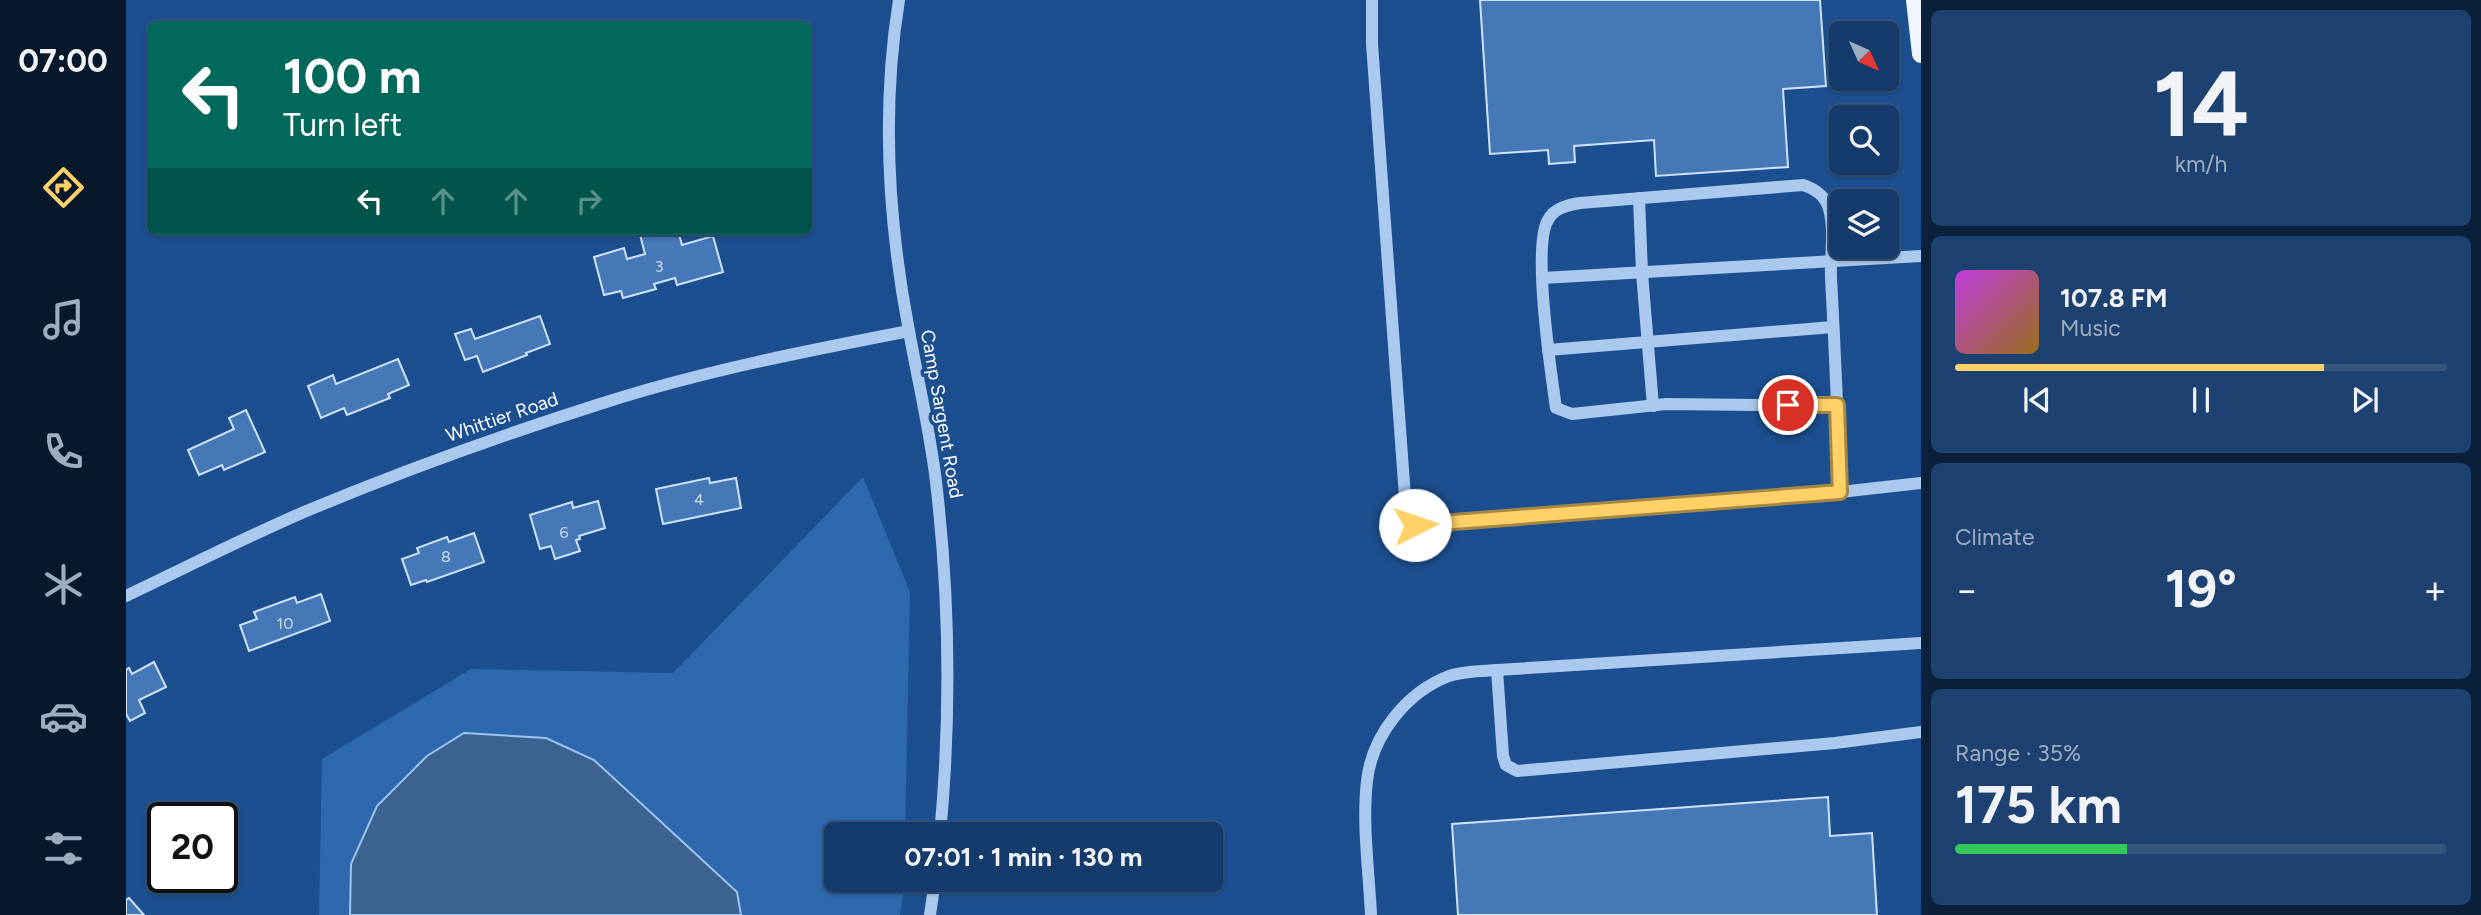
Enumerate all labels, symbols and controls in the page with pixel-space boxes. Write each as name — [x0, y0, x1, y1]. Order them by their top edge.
north arrow — [1829, 21, 1899, 91]
map controls — [1829, 21, 1899, 259]
text: 07:00 — [18, 42, 108, 80]
text: 100 m — [283, 46, 422, 105]
icon: left — [168, 49, 259, 140]
text: 14 — [2153, 50, 2249, 159]
button: search — [1829, 105, 1899, 175]
text: Turn left — [283, 106, 402, 144]
text: km/h — [2175, 150, 2227, 178]
icon: directions — [39, 163, 88, 212]
icon: left — [351, 182, 389, 220]
icon: ahead — [424, 182, 462, 220]
icon: ahead — [497, 182, 535, 220]
icon: right — [570, 182, 608, 220]
button: layers — [1829, 189, 1899, 259]
house number: 3 — [655, 257, 663, 276]
text: 107.8 FM — [2060, 282, 2168, 314]
icon: music — [39, 295, 88, 344]
text: Music — [2060, 314, 2121, 342]
street label: Camp Sargent Road — [916, 328, 968, 500]
pin — [1758, 375, 1818, 435]
icon: previous — [2018, 381, 2056, 419]
icon: pause — [2182, 381, 2220, 419]
icon: next — [2346, 381, 2384, 419]
icon: arrive — [1769, 386, 1807, 424]
street label: Whittier Road — [443, 387, 561, 447]
icon: phone — [39, 427, 88, 476]
position arrow — [1378, 488, 1452, 562]
house number: 4 — [694, 490, 704, 509]
house number: 6 — [559, 523, 569, 542]
text: Climate — [1955, 523, 2034, 551]
house number: 8 — [441, 547, 451, 566]
text: 19° — [2165, 558, 2237, 620]
icon: climate — [39, 560, 88, 609]
text: − — [1955, 567, 1979, 613]
text: + — [2423, 567, 2447, 613]
house number: 10 — [277, 614, 293, 633]
icon: car — [39, 692, 88, 741]
text: Range · 35% — [1955, 739, 2081, 767]
text: 175 km — [1955, 774, 2122, 836]
speed limit sign: 20 — [147, 802, 238, 893]
icon: filters — [39, 824, 88, 873]
text: 07:01 · 1 min · 130 m — [905, 841, 1142, 873]

